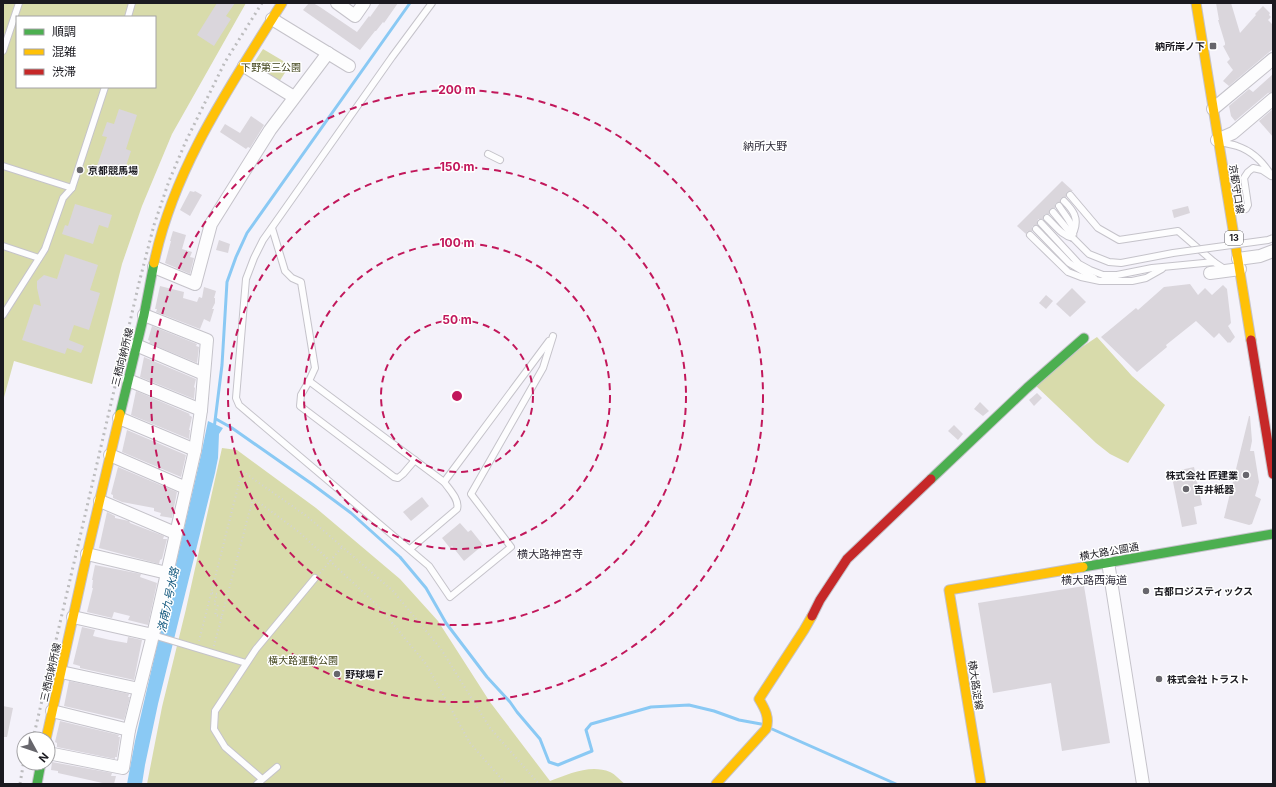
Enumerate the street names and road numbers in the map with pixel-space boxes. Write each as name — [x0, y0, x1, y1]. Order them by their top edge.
street label: 京都守口線 — [1227, 163, 1247, 215]
road number: 13 — [1225, 231, 1243, 245]
street label: 三栖向納所線 — [109, 326, 135, 388]
street label: 横大路公園通 — [1078, 540, 1140, 562]
street label: 三栖向納所線 — [37, 641, 63, 703]
street label: 横大路淀線 — [966, 659, 986, 711]

